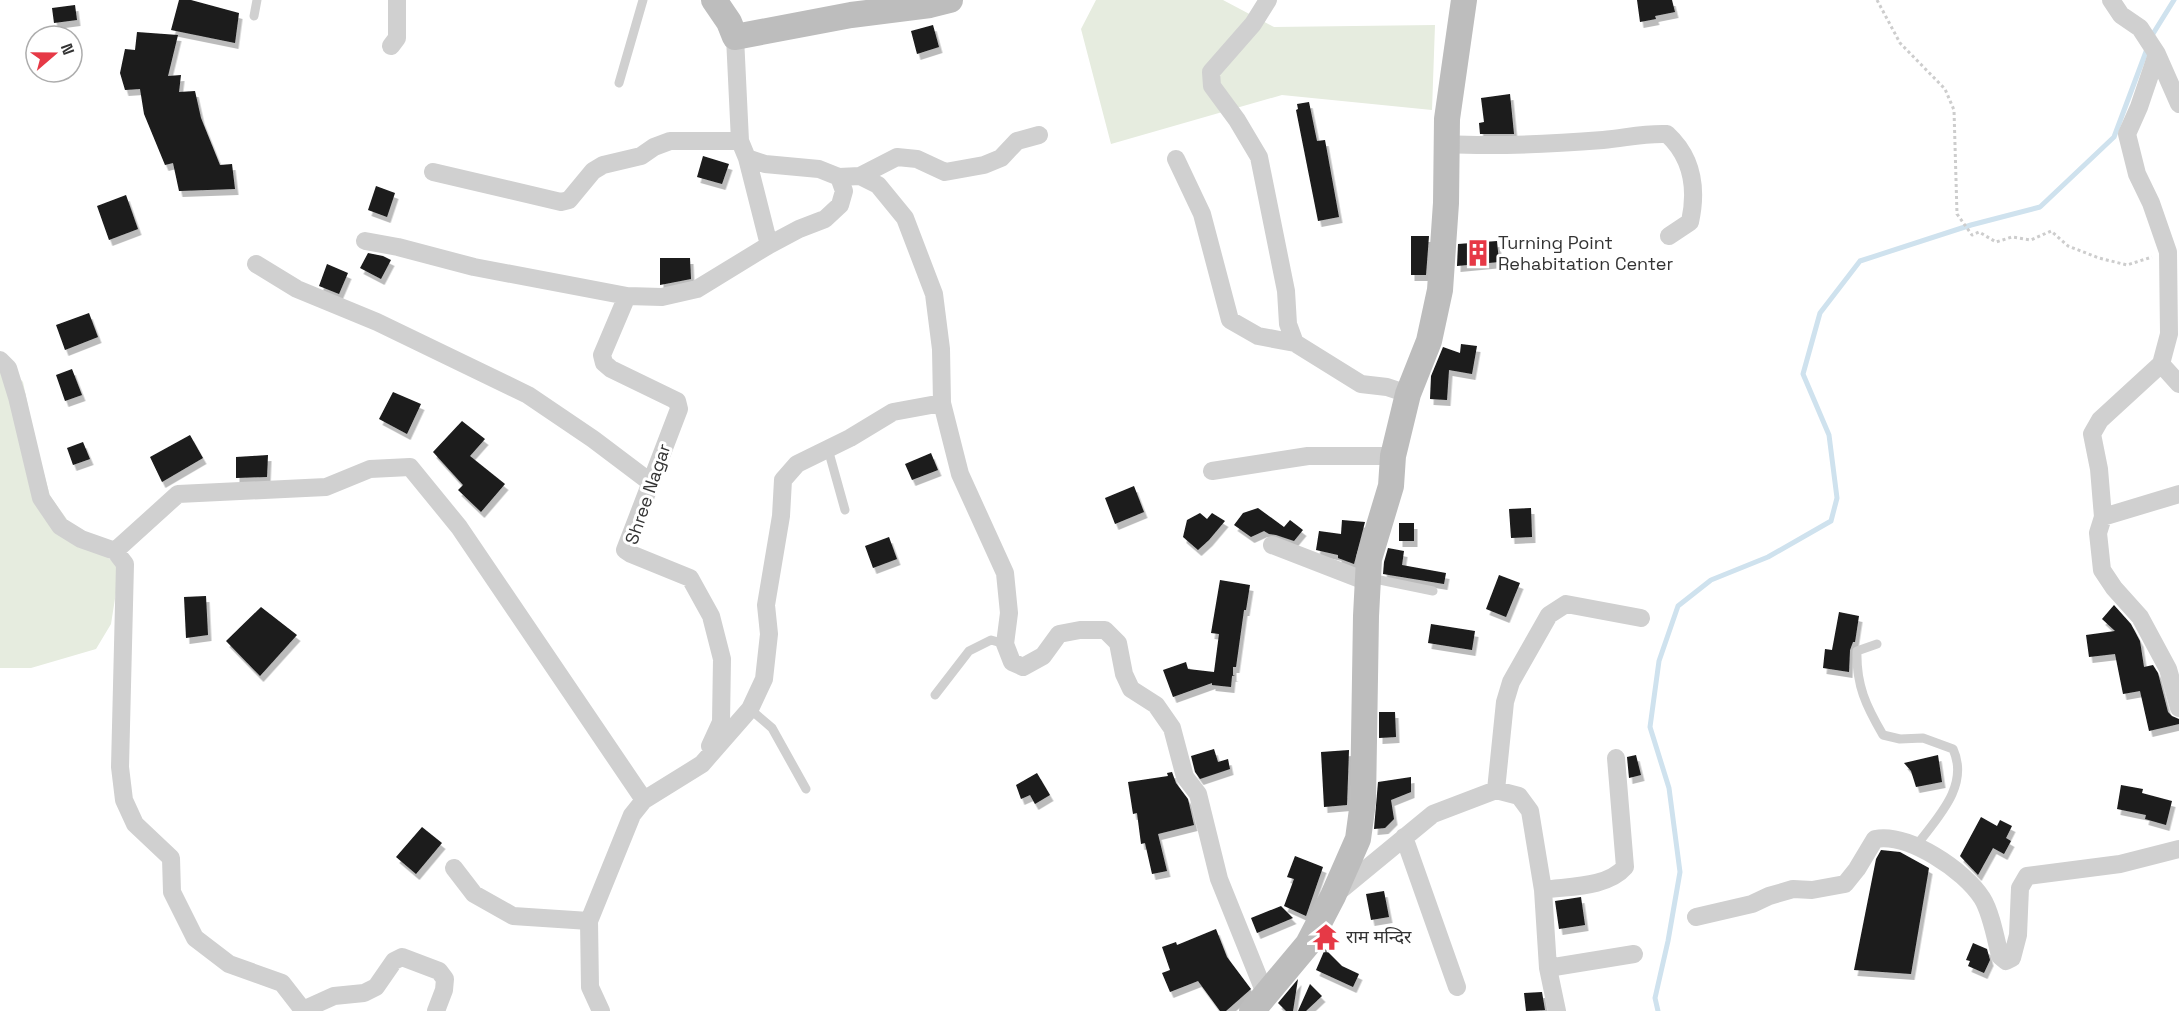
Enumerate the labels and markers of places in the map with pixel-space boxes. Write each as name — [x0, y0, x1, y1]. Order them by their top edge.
place label: Turning Point Rehabitation Center — [1498, 231, 1673, 275]
building icon: Turning Point Rehabitation Center — [1463, 238, 1493, 268]
temple icon: राम मन्दिर — [1311, 922, 1341, 952]
place label: राम मन्दिर — [1346, 925, 1412, 948]

